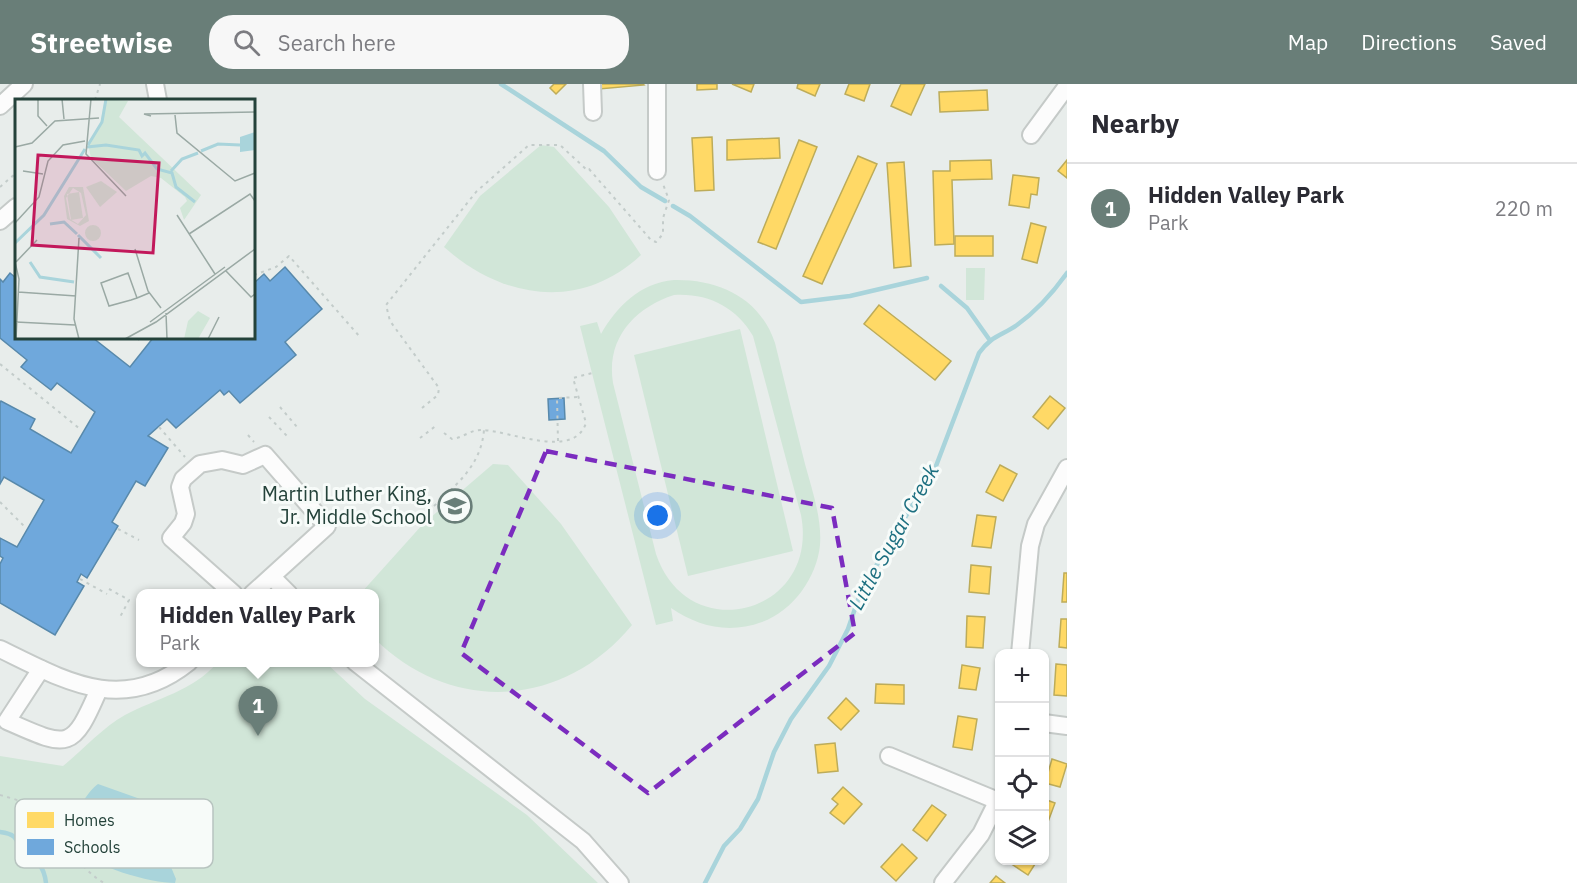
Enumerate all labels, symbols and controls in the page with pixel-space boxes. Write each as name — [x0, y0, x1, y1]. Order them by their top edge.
search box — [209, 15, 629, 69]
text: Streetwise — [30, 24, 173, 61]
icon: search — [230, 26, 263, 59]
text: Search here — [278, 28, 396, 57]
text: Map — [1288, 28, 1328, 56]
text: Directions — [1361, 28, 1457, 56]
text: Saved — [1490, 28, 1547, 56]
inset map — [15, 99, 255, 339]
text: Nearby — [1091, 106, 1179, 140]
text: Hidden Valley Park — [1148, 180, 1344, 209]
text: 1 — [1105, 195, 1117, 222]
text: 220 m — [1495, 195, 1553, 222]
text: Park — [1148, 209, 1188, 236]
water label: Little Sugar Creek — [842, 458, 945, 614]
place label: Martin Luther King, Jr. Middle School — [262, 480, 432, 530]
school or university icon: Martin Luther King, Jr. Middle School — [437, 488, 473, 524]
your location — [643, 501, 672, 530]
popup — [136, 589, 379, 667]
text: Hidden Valley Park — [159, 600, 356, 629]
text: Park — [159, 629, 200, 656]
map controls — [995, 649, 1049, 865]
button: + — [995, 649, 1049, 703]
pin: 1 — [238, 686, 278, 736]
button: − — [995, 703, 1049, 757]
button: locate — [995, 757, 1049, 811]
legend — [15, 799, 213, 868]
text: Homes — [64, 810, 115, 830]
button: layers — [995, 811, 1049, 865]
text: Schools — [64, 837, 121, 857]

